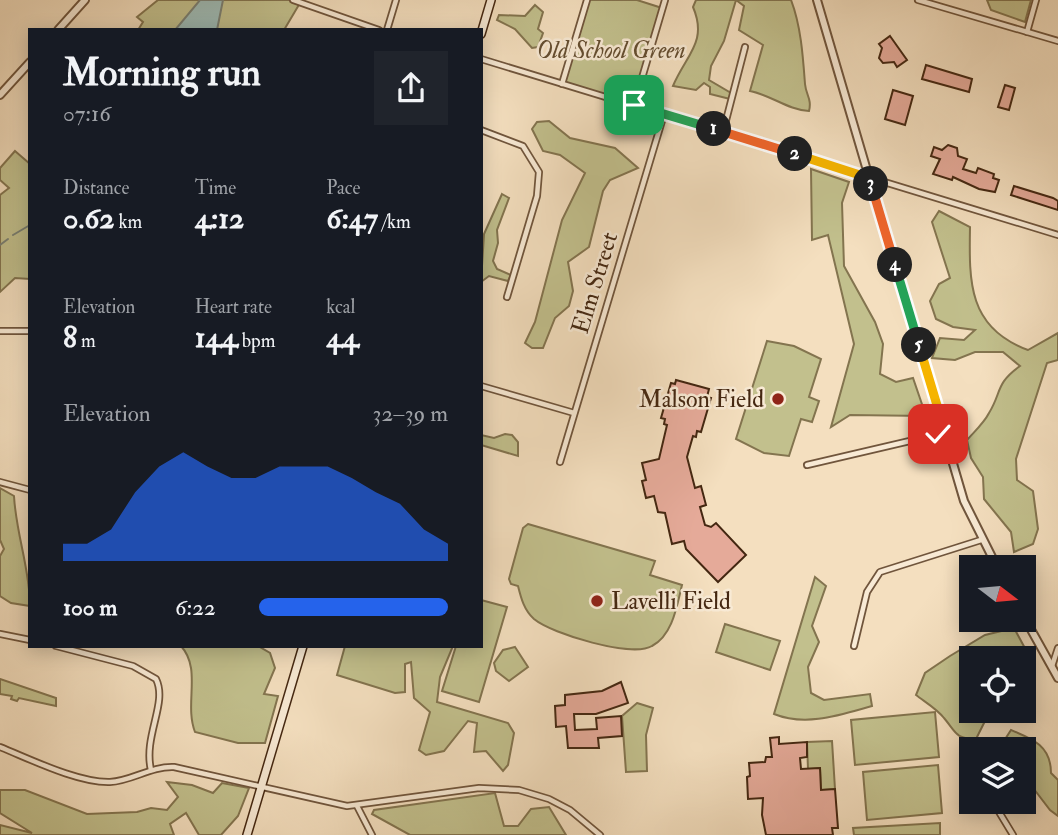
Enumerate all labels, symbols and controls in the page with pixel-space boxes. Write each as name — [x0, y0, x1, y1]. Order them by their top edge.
park label: Old School Green — [536, 35, 686, 66]
text: Morning run — [63, 49, 261, 97]
button: share — [374, 51, 448, 125]
pin — [604, 75, 664, 135]
icon: arrive — [615, 86, 653, 124]
text: 07:16 — [63, 99, 111, 128]
pin: 1 — [696, 111, 732, 146]
text: 1 — [710, 116, 717, 140]
pin: 2 — [778, 136, 812, 172]
text: 2 — [790, 141, 799, 165]
pin: 3 — [854, 166, 888, 202]
text: 3 — [867, 171, 874, 195]
text: Distance — [63, 176, 129, 200]
text: Time — [195, 176, 236, 200]
text: Pace — [326, 176, 360, 200]
text: 0.62 — [63, 200, 115, 237]
text: 4:12 — [195, 200, 244, 237]
text: 6:47 — [326, 200, 378, 237]
text: km — [115, 210, 142, 234]
text: /km — [378, 210, 411, 234]
street label: Elm Street — [565, 228, 625, 338]
pin: 4 — [878, 247, 912, 282]
text: 4 — [889, 252, 900, 276]
text: Elevation — [63, 295, 135, 319]
text: Heart rate — [195, 295, 272, 319]
text: kcal — [326, 295, 355, 319]
text: 8 — [63, 319, 77, 356]
text: 144 — [195, 319, 238, 356]
text: 44 — [326, 319, 359, 356]
pin: 5 — [902, 328, 936, 362]
text: m — [77, 329, 96, 353]
text: bpm — [238, 329, 275, 353]
text: 5 — [914, 332, 923, 356]
place label: Malson Field — [639, 384, 764, 415]
marker: Malson Field — [770, 391, 786, 407]
text: Elevation — [63, 399, 151, 428]
text: 32–39 m — [373, 399, 448, 428]
pin — [908, 404, 968, 464]
icon: check — [919, 415, 957, 453]
north arrow — [959, 555, 1036, 632]
map controls — [959, 555, 1036, 814]
place label: Lavelli Field — [611, 586, 731, 617]
text: 100 m — [63, 593, 117, 622]
text: 6:22 — [175, 593, 216, 622]
marker: Lavelli Field — [589, 593, 605, 609]
button: locate — [959, 646, 1036, 723]
button: layers — [959, 737, 1036, 814]

